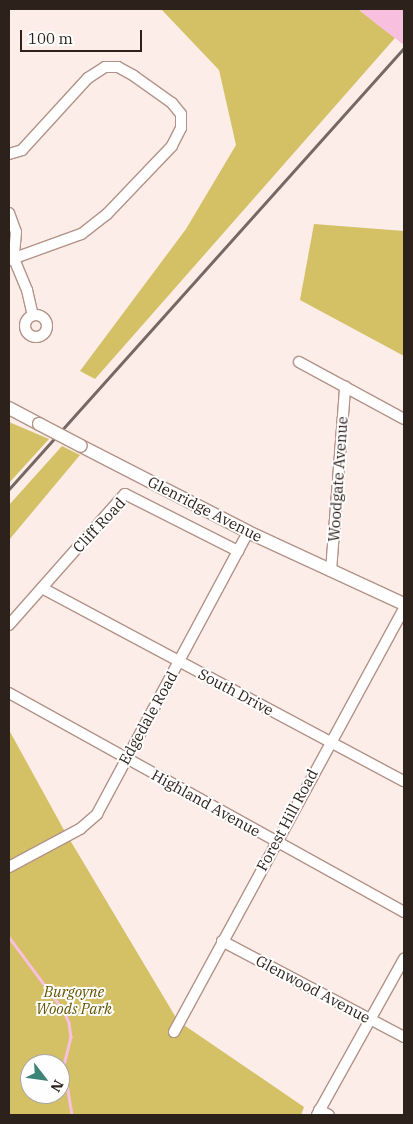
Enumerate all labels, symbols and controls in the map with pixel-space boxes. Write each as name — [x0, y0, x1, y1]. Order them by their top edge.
scale bar — [22, 20, 145, 52]
text: 100 m — [28, 29, 73, 48]
street label: Woodgate Avenue — [325, 416, 351, 542]
street label: Glenridge Avenue — [145, 472, 265, 546]
street label: Cliff Road — [69, 494, 129, 556]
street label: South Drive — [195, 665, 277, 719]
street label: Edgedale Road — [115, 668, 181, 768]
street label: Highland Avenue — [148, 766, 264, 840]
street label: Forest Hill Road — [253, 766, 321, 874]
street label: Glenwood Avenue — [253, 951, 373, 1027]
park label: Burgoyne Woods Park — [36, 982, 112, 1017]
north arrow — [20, 1054, 70, 1104]
text: N — [47, 1077, 68, 1095]

